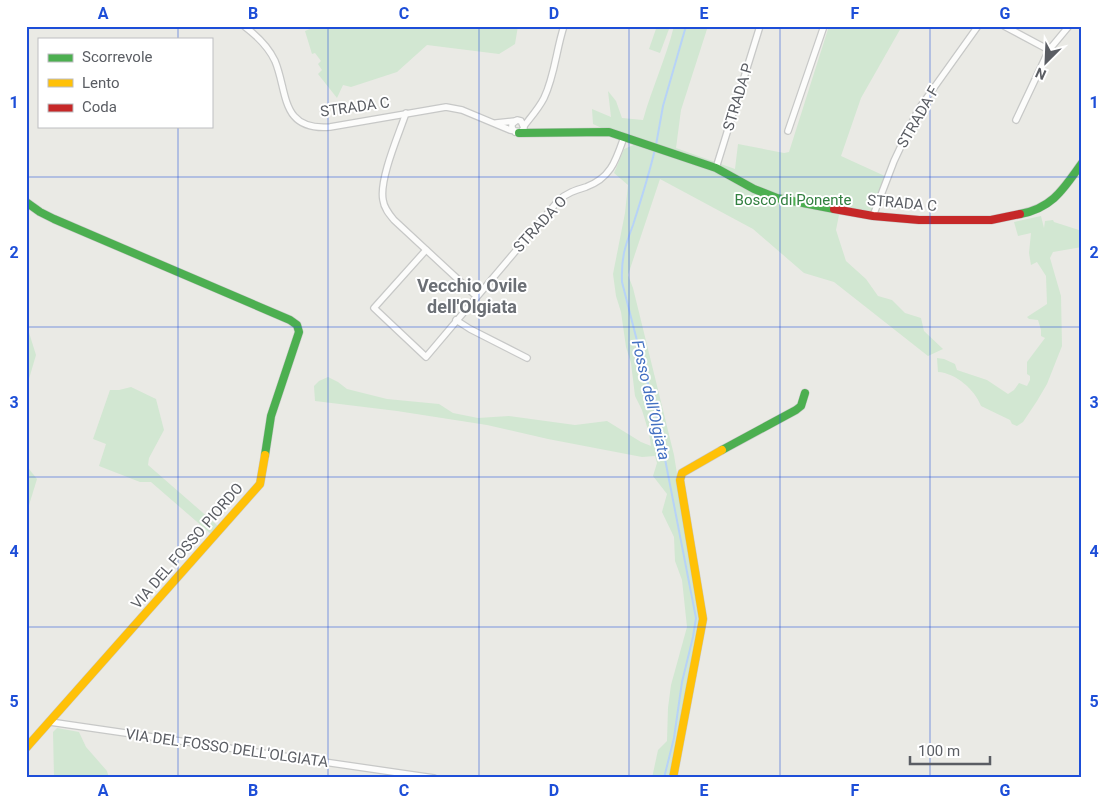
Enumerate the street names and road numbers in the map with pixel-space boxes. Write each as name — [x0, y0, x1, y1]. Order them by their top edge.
street label: STRADA P — [719, 61, 757, 133]
street label: STRADA F — [893, 83, 943, 151]
street label: STRADA C — [319, 93, 391, 121]
street label: STRADA C — [866, 191, 938, 215]
street label: STRADA O — [509, 192, 571, 256]
street label: VIA DEL FOSSO PIORDO — [127, 479, 247, 613]
street label: VIA DEL FOSSO DELL'OLGIATA — [125, 725, 330, 771]

